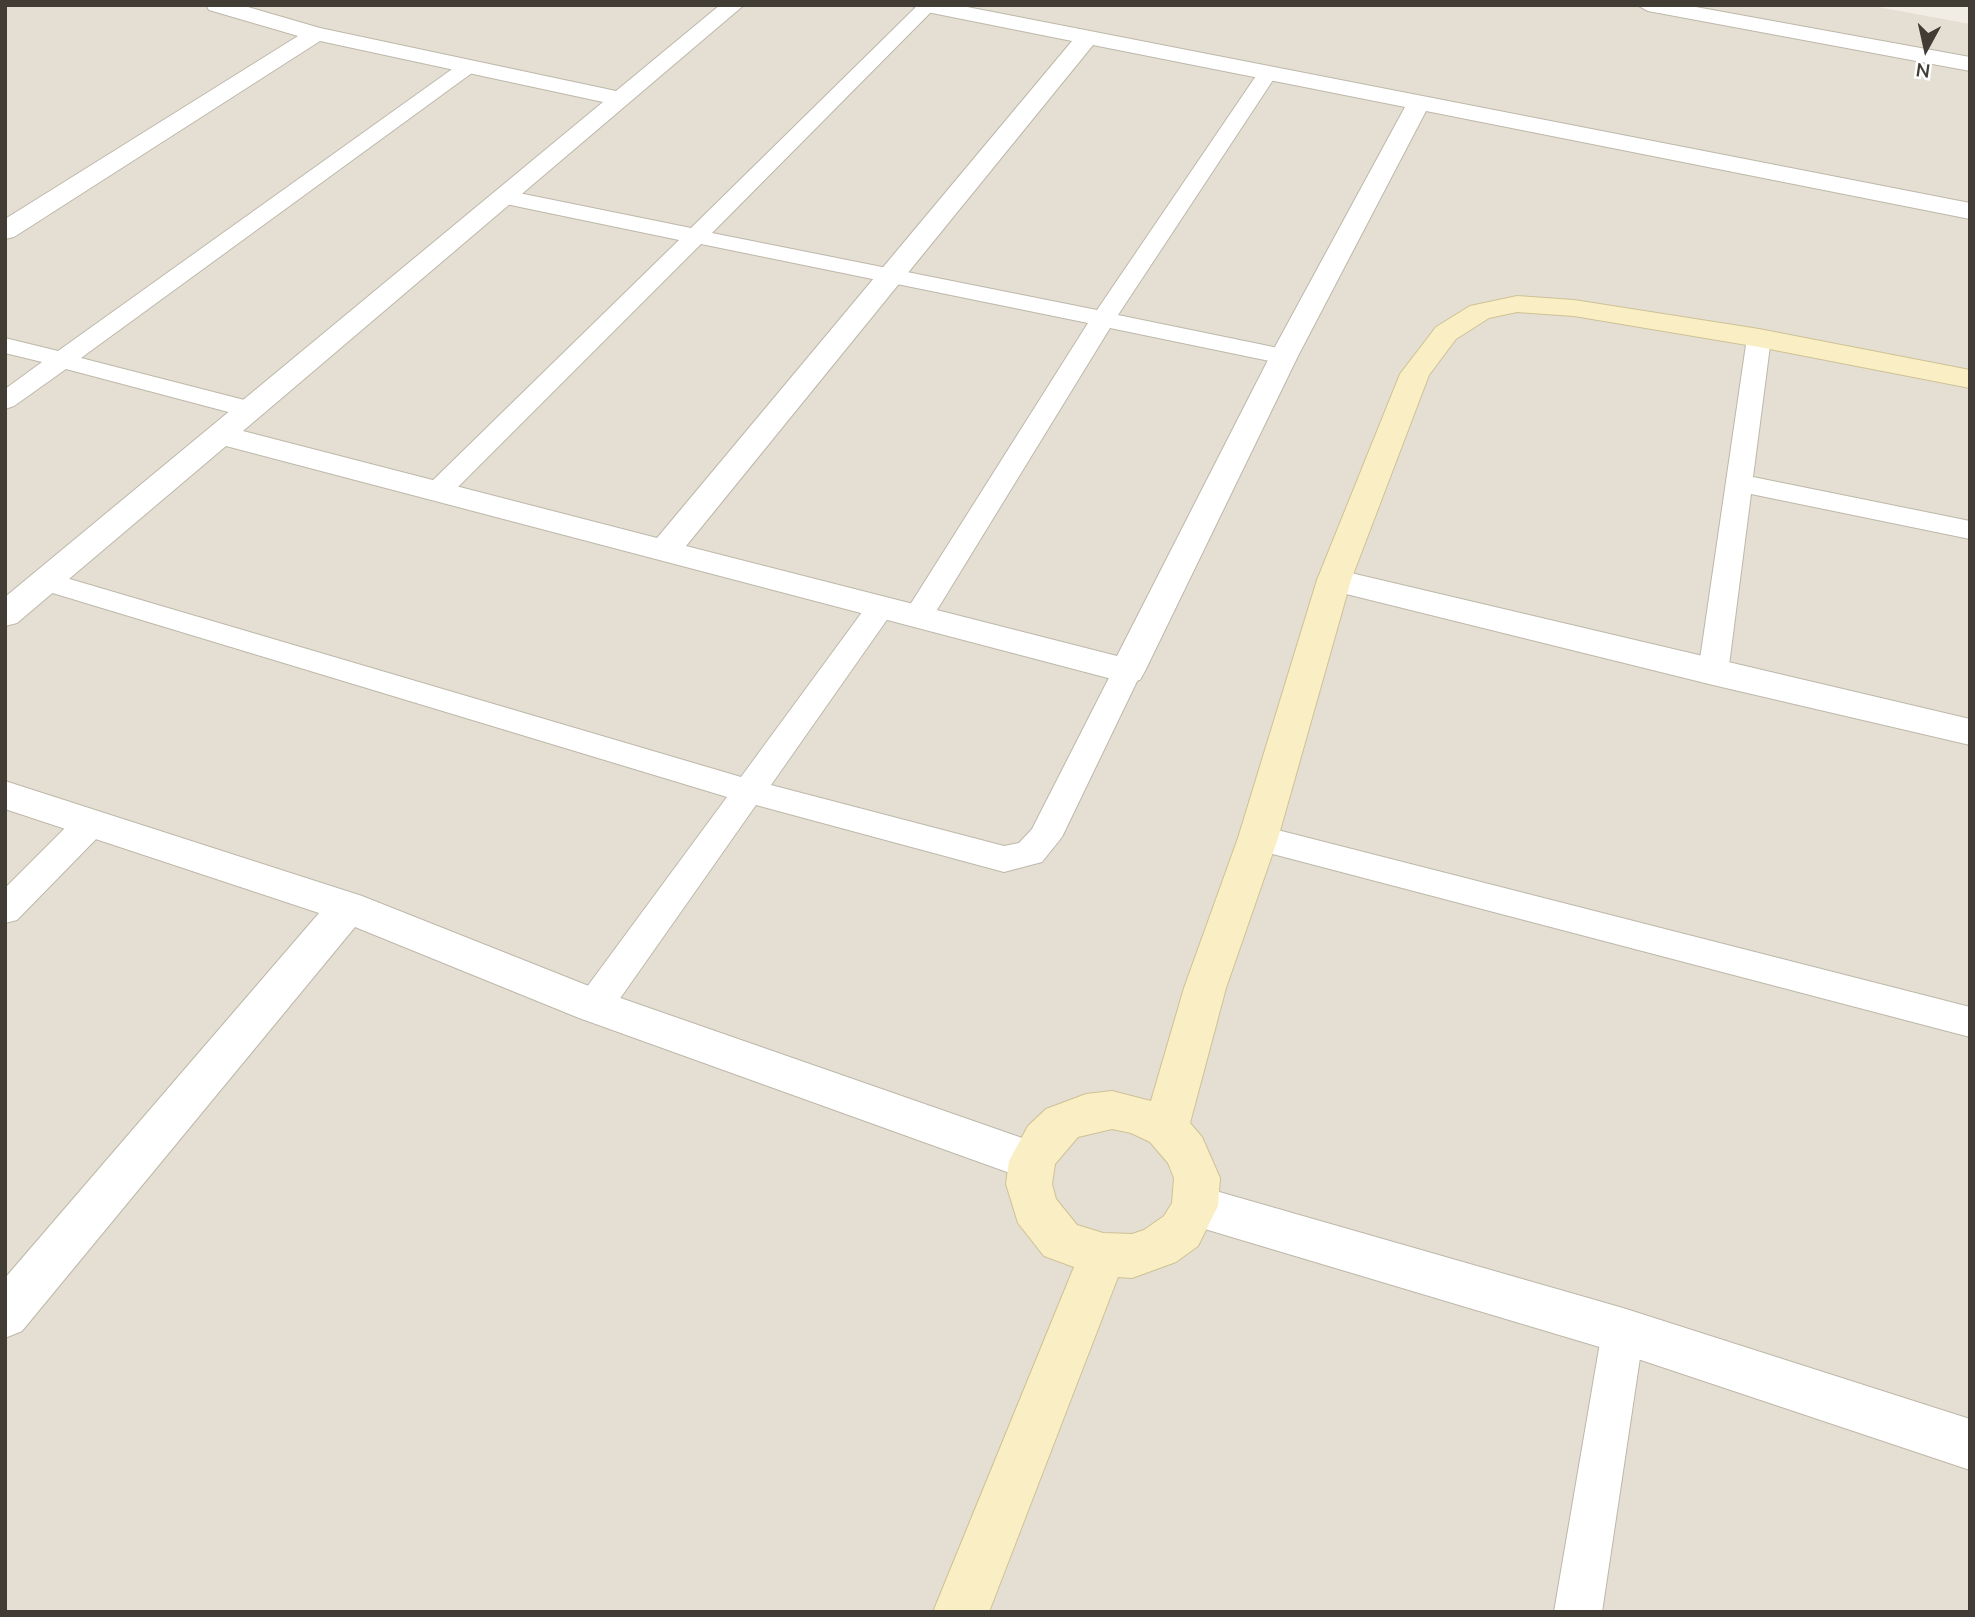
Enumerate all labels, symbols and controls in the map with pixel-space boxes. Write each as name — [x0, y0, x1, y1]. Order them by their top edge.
north arrow — [1891, 14, 1961, 84]
text: N — [1914, 56, 1932, 84]

